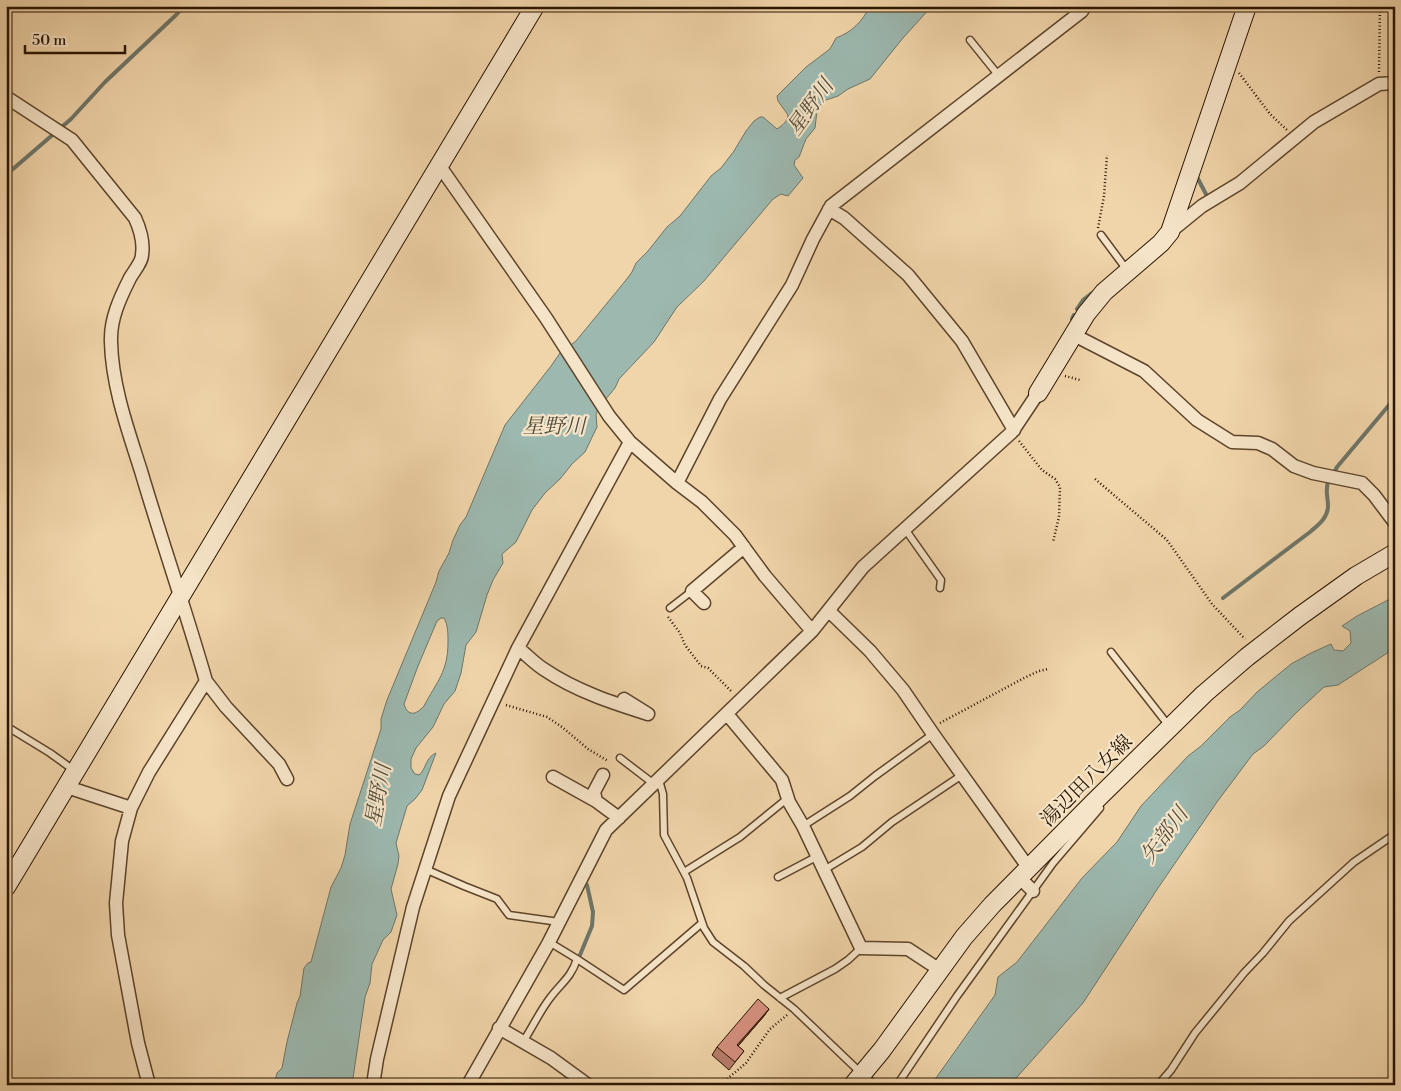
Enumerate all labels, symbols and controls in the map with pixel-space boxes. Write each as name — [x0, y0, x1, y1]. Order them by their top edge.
scale bar — [25, 22, 125, 54]
text: 50 m — [32, 31, 66, 50]
water label: 星野川 — [782, 73, 841, 141]
water label: 星野川 — [523, 414, 587, 440]
street label: 湯辺田八女線 — [1036, 730, 1138, 832]
water label: 星野川 — [361, 760, 398, 828]
water label: 矢部川 — [1135, 801, 1195, 869]

